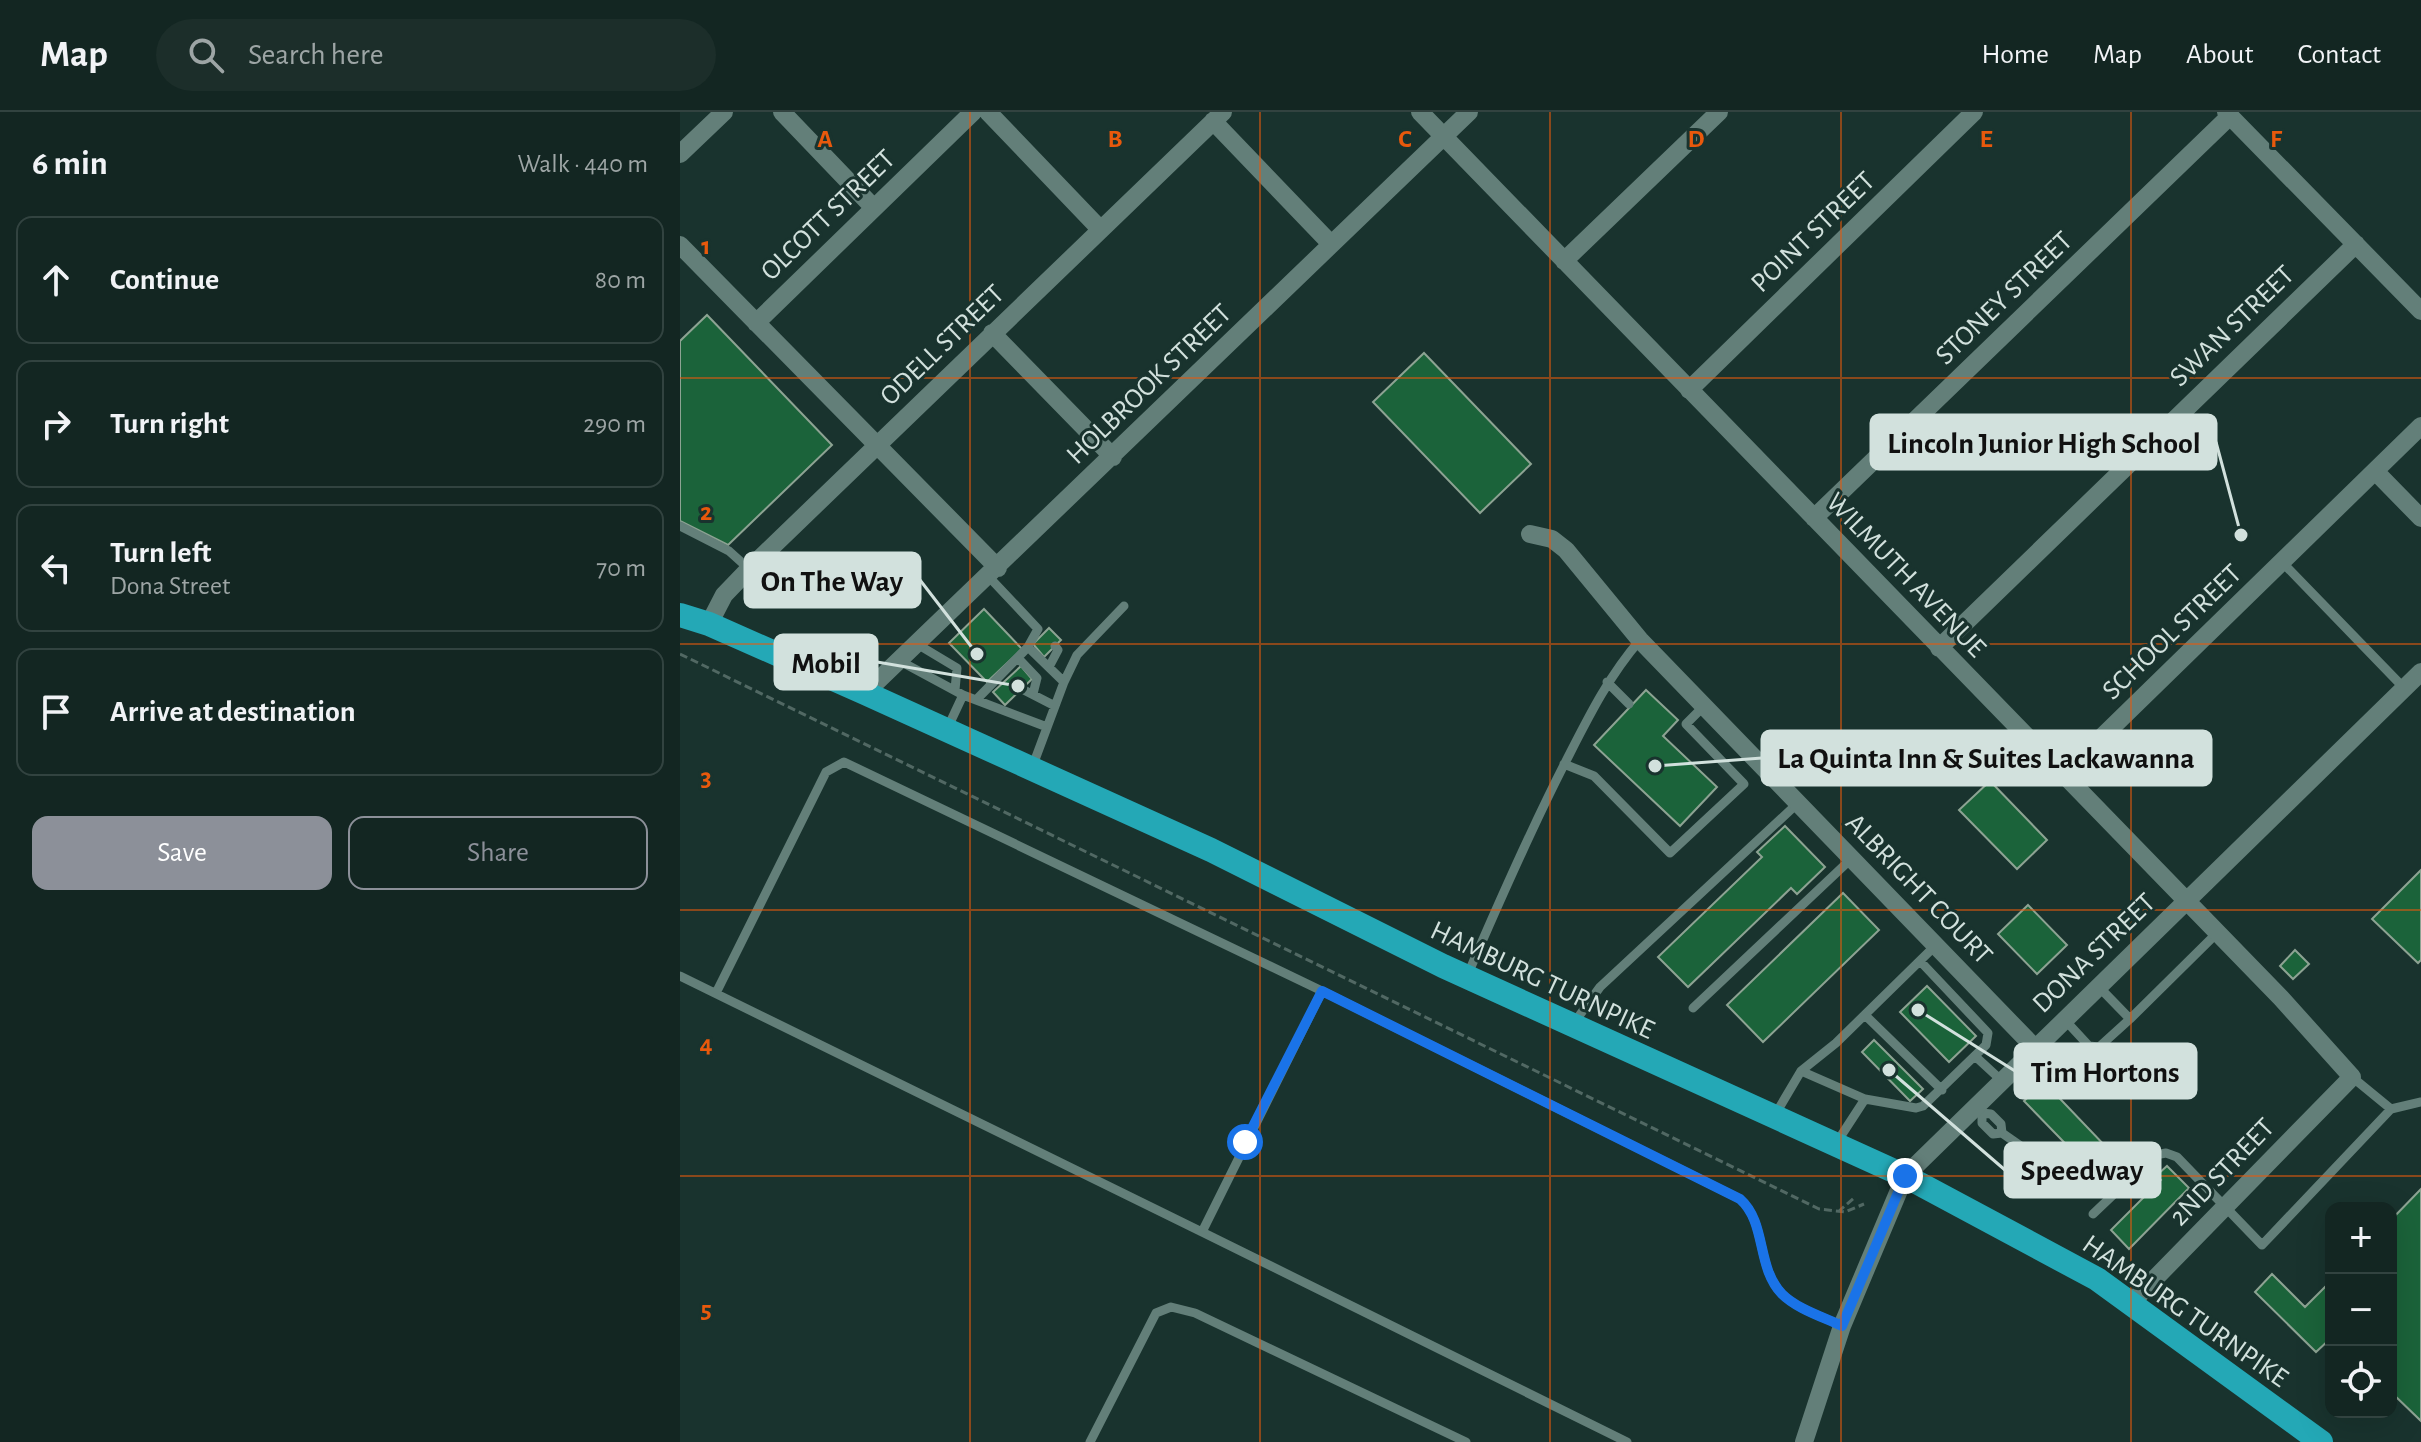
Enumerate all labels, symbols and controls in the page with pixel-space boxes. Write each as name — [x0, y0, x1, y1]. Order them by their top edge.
search box — [156, 19, 716, 91]
icon: search — [184, 33, 228, 77]
text: Map — [40, 36, 108, 74]
text: Search here — [248, 40, 384, 70]
text: Home — [1982, 41, 2049, 69]
text: Map — [2093, 41, 2142, 69]
text: About — [2186, 41, 2254, 69]
text: Contact — [2298, 41, 2381, 69]
text: A — [817, 126, 833, 152]
text: B — [1107, 126, 1123, 152]
text: C — [1398, 126, 1412, 152]
text: D — [1687, 126, 1705, 152]
text: E — [1979, 126, 1993, 152]
text: F — [2270, 126, 2283, 152]
street label: OLCOTT STREET — [756, 145, 901, 286]
text: 6 min — [32, 147, 108, 181]
text: Walk · 440 m — [518, 151, 648, 177]
street label: POINT STREET — [1746, 167, 1881, 298]
street label: STONEY STREET — [1931, 226, 2078, 370]
text: 1 — [701, 233, 711, 259]
icon: ahead — [34, 258, 78, 302]
street label: SWAN STREET — [2165, 261, 2300, 392]
text: Continue — [110, 265, 219, 295]
text: 80 m — [595, 267, 646, 293]
street label: ODELL STREET — [875, 280, 1010, 411]
street label: HOLBROOK STREET — [1062, 299, 1237, 470]
icon: right — [34, 402, 78, 446]
text: Turn right — [110, 409, 229, 439]
text: 290 m — [583, 411, 646, 437]
callout: Lincoln Junior High School — [1871, 415, 2216, 469]
text: Lincoln Junior High School — [1887, 429, 2201, 459]
street label: WILMUTH AVENUE — [1820, 488, 1991, 663]
text: 2 — [700, 499, 712, 525]
text: Turn left — [110, 538, 211, 568]
icon: left — [34, 546, 78, 590]
callout: On The Way — [745, 553, 920, 607]
text: 70 m — [596, 555, 646, 581]
street label: SCHOOL STREET — [2098, 559, 2247, 705]
text: On The Way — [761, 567, 904, 597]
text: Dona Street — [110, 573, 230, 599]
callout: Mobil — [775, 635, 877, 689]
text: Mobil — [791, 649, 861, 679]
icon: arrive — [34, 690, 78, 734]
text: Arrive at destination — [110, 697, 356, 727]
callout: La Quinta Inn & Suites Lackawanna — [1762, 731, 2211, 785]
text: La Quinta Inn & Suites Lackawanna — [1777, 744, 2195, 774]
text: 3 — [700, 765, 712, 791]
street label: ALBRIGHT COURT — [1840, 809, 1997, 970]
button: Save — [32, 816, 332, 890]
button: Share — [348, 816, 648, 890]
street label: DONA STREET — [2028, 888, 2161, 1019]
street label: HAMBURG TURNPIKE — [1426, 917, 1658, 1045]
text: 4 — [699, 1031, 713, 1057]
callout: Tim Hortons — [2015, 1044, 2196, 1098]
text: Tim Hortons — [2030, 1058, 2180, 1088]
street label: 2ND STREET — [2165, 1113, 2280, 1232]
route start — [1227, 1124, 1263, 1160]
callout: Speedway — [2005, 1143, 2160, 1197]
text: Speedway — [2021, 1156, 2144, 1186]
route end — [1887, 1158, 1923, 1194]
map controls — [2325, 1202, 2397, 1418]
button: + — [2325, 1202, 2397, 1274]
street label: HAMBURG TURNPIKE — [2077, 1230, 2293, 1393]
button: − — [2325, 1274, 2397, 1346]
text: 5 — [700, 1297, 712, 1323]
button: locate — [2325, 1346, 2397, 1418]

